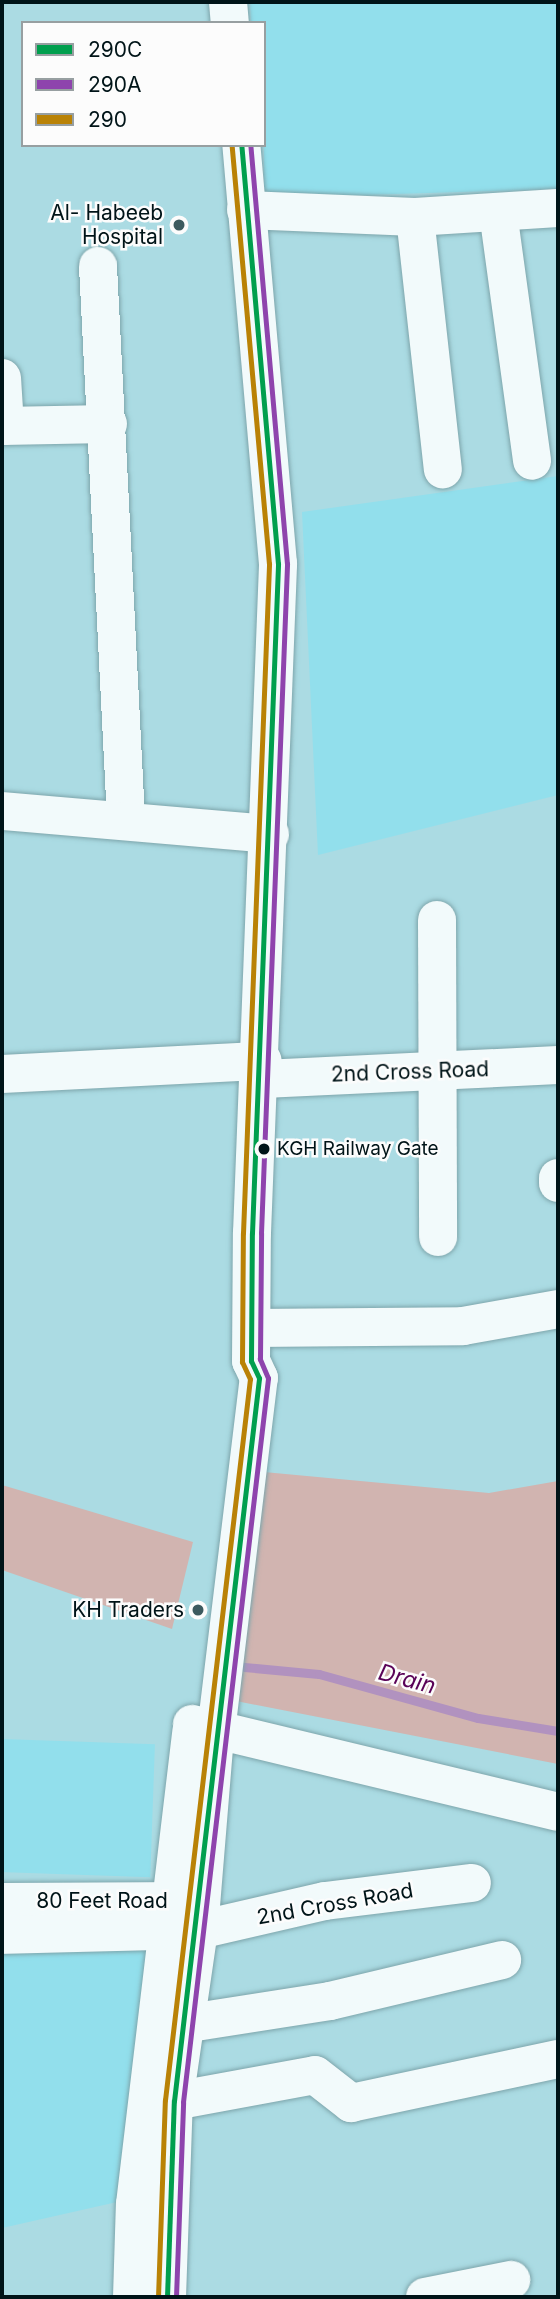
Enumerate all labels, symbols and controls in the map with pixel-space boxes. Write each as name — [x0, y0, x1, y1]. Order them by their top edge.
legend — [21, 21, 266, 147]
text: 290C — [88, 37, 142, 62]
text: 290A — [88, 72, 142, 97]
text: 290 — [88, 107, 127, 132]
place label: Al- Habeeb Hospital — [50, 200, 163, 250]
marker: Al- Habeeb Hospital — [169, 215, 189, 235]
street label: 2nd Cross Road — [331, 1057, 489, 1087]
place label: KGH Railway Gate — [277, 1138, 439, 1160]
marker: KGH Railway Gate — [257, 1142, 271, 1156]
place label: KH Traders — [72, 1597, 184, 1623]
marker: KH Traders — [190, 1602, 206, 1618]
water label: Drain — [375, 1658, 439, 1700]
street label: 2nd Cross Road — [255, 1878, 415, 1930]
street label: 80 Feet Road — [36, 1888, 168, 1914]

